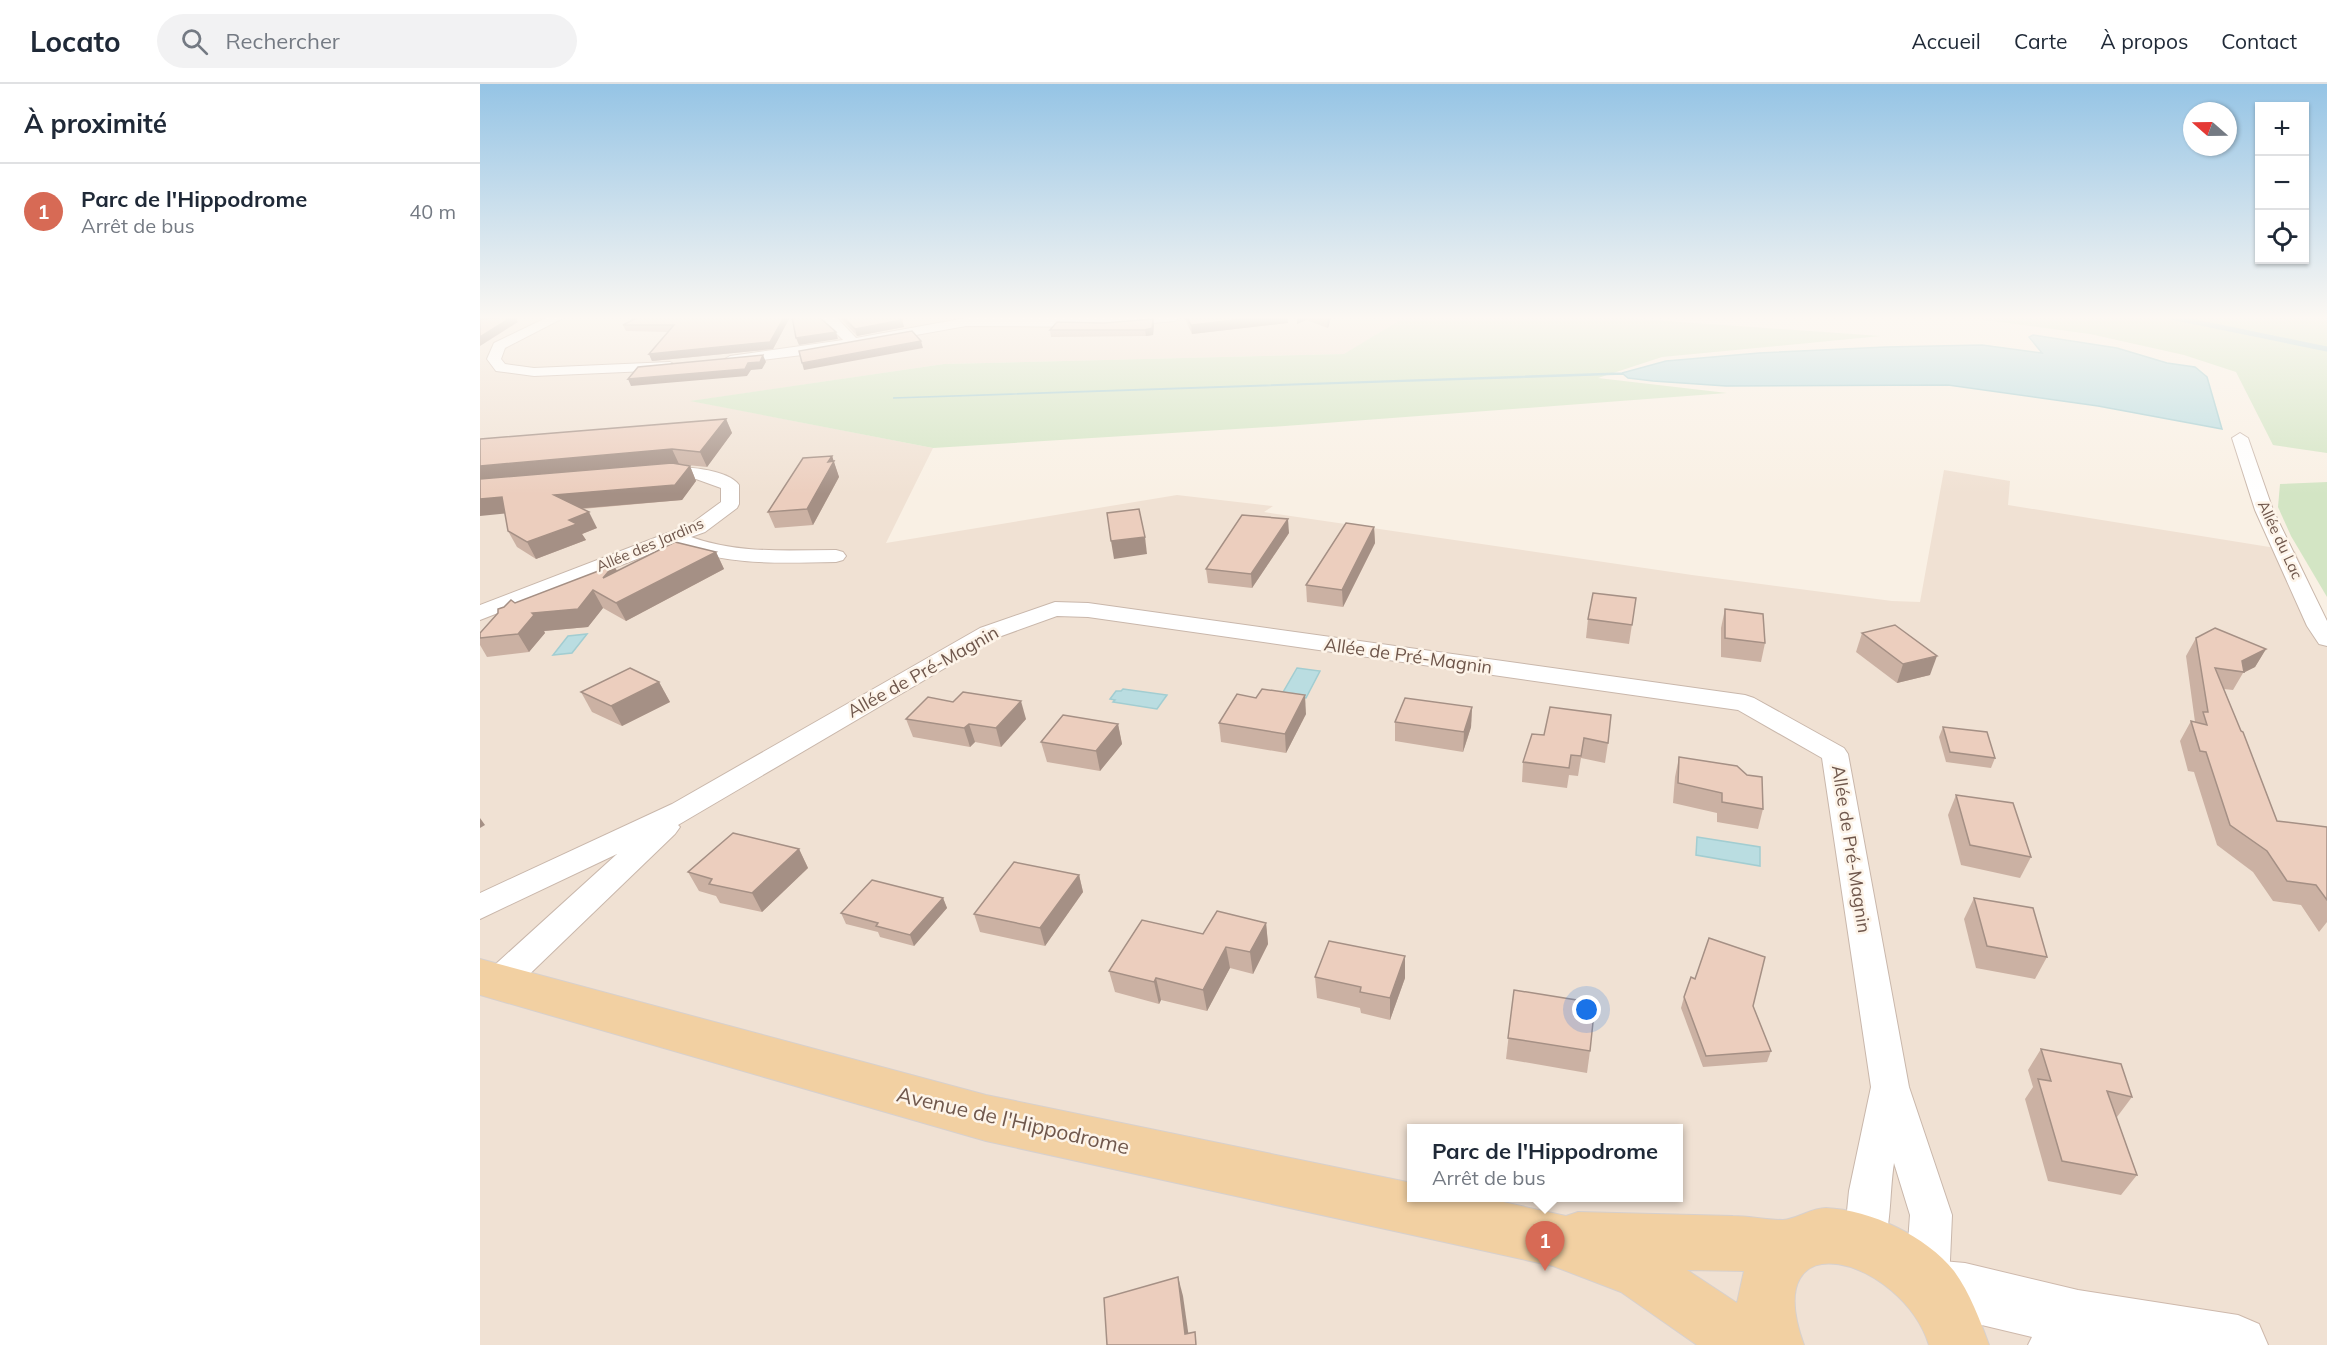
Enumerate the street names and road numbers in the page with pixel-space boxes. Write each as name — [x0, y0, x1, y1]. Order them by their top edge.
street label: Allée du Lac — [2254, 497, 2307, 582]
street label: Allée des Jardins — [593, 513, 706, 576]
street label: Allée de Pré-Magnin — [843, 620, 1002, 723]
street label: Allée de Pré-Magnin — [1323, 632, 1494, 679]
street label: Allée de Pré-Magnin — [1827, 763, 1876, 934]
street label: Avenue de l'Hippodrome — [894, 1081, 1132, 1159]

